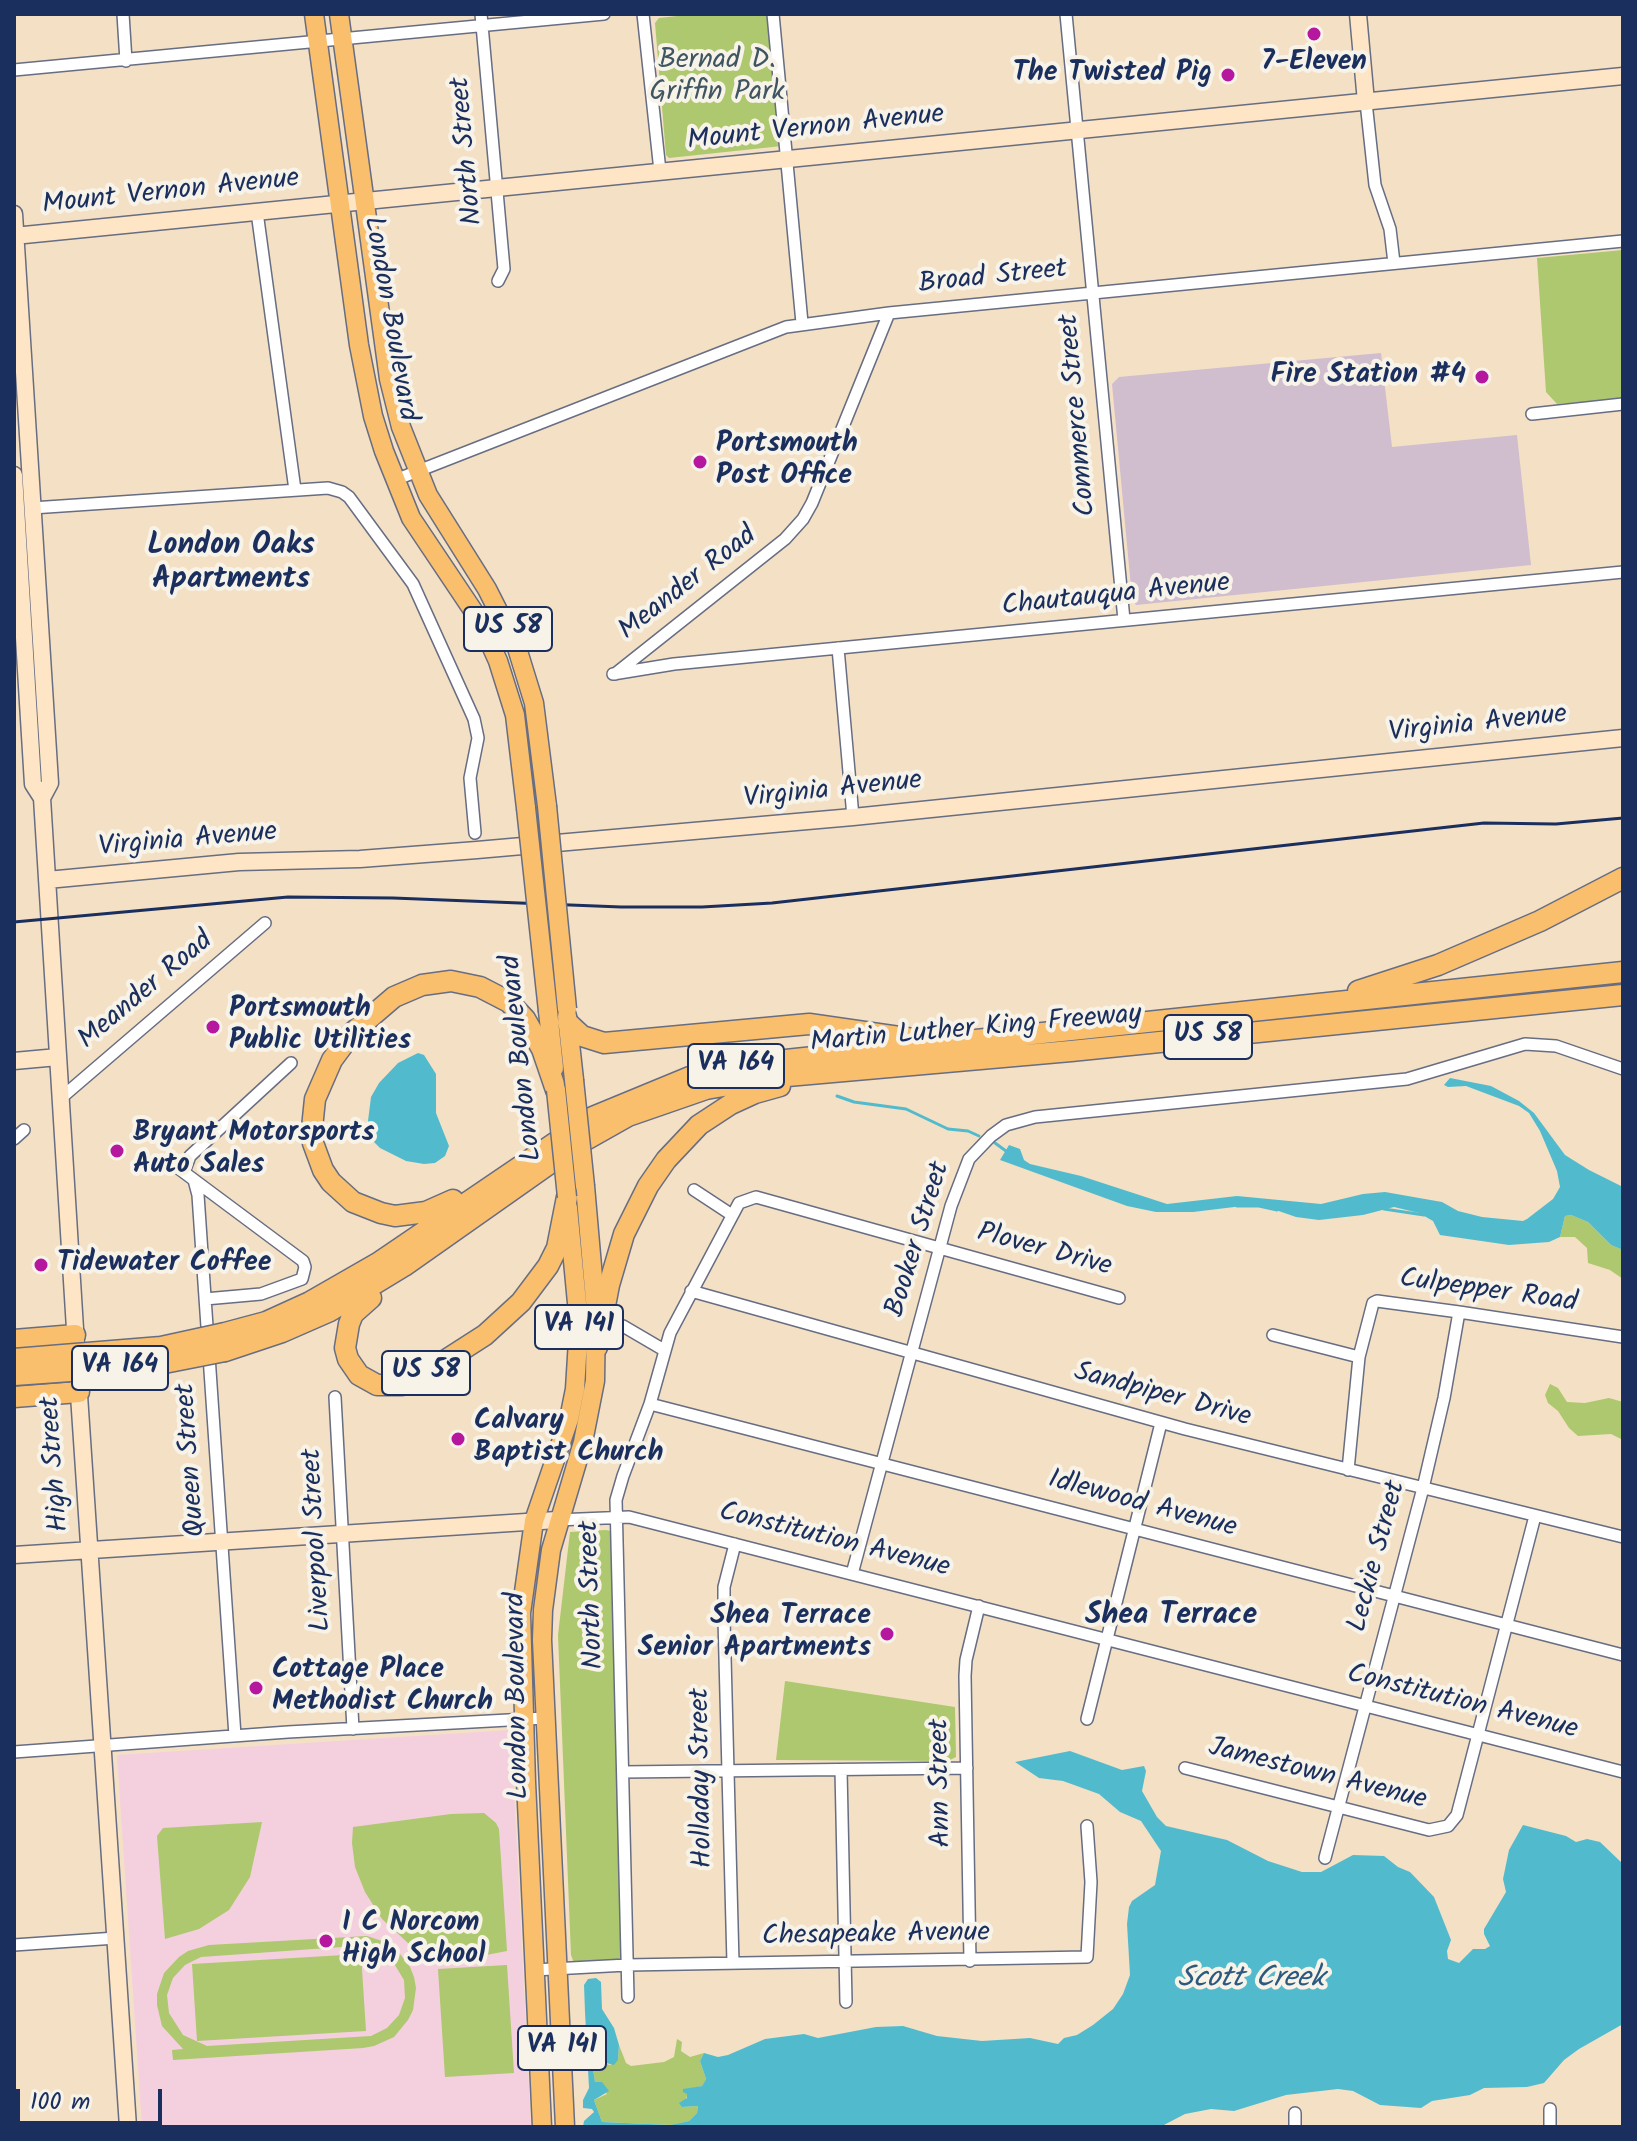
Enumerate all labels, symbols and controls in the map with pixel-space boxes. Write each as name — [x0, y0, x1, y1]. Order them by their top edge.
marker: 7-Eleven — [1305, 25, 1323, 43]
park label: Bernad D. Griffin Park — [649, 45, 785, 111]
place label: 7-Eleven — [1261, 47, 1367, 81]
place label: The Twisted Pig — [1013, 58, 1212, 92]
marker: The Twisted Pig — [1219, 66, 1237, 84]
street label: North Street — [446, 75, 492, 227]
street label: Mount Vernon Avenue — [686, 100, 946, 160]
street label: Mount Vernon Avenue — [41, 164, 301, 224]
street label: London Boulevard — [353, 214, 423, 424]
street label: Broad Street — [917, 254, 1069, 304]
street label: Commerce Street — [1054, 312, 1106, 518]
place label: Fire Station #4 — [1271, 360, 1466, 394]
marker: Fire Station #4 — [1473, 368, 1491, 386]
place label: Portsmouth Post Office — [716, 429, 858, 495]
marker: Portsmouth Post Office — [691, 453, 709, 471]
street label: Meander Road — [613, 521, 765, 649]
district label: London Oaks Apartments — [147, 530, 315, 600]
street label: Chautauqua Avenue — [1000, 568, 1232, 626]
road number: US 58 — [464, 607, 552, 651]
street label: Virginia Avenue — [1387, 700, 1569, 752]
street label: Virginia Avenue — [742, 766, 924, 818]
street label: Virginia Avenue — [97, 817, 279, 867]
street label: Meander Road — [73, 926, 221, 1058]
street label: London Boulevard — [496, 953, 552, 1163]
place label: Portsmouth Public Utilities — [229, 994, 411, 1060]
street label: Martin Luther King Freeway — [809, 1000, 1143, 1062]
road number: US 58 — [1164, 1015, 1252, 1059]
marker: Portsmouth Public Utilities — [204, 1018, 222, 1036]
road number: VA 164 — [688, 1044, 784, 1088]
place label: Bryant Motorsports Auto Sales — [133, 1118, 375, 1184]
marker: Bryant Motorsports Auto Sales — [108, 1142, 126, 1160]
street label: Booker Street — [880, 1158, 960, 1322]
street label: Plover Drive — [973, 1218, 1115, 1286]
place label: Tidewater Coffee — [57, 1248, 271, 1282]
marker: Tidewater Coffee — [32, 1256, 50, 1274]
street label: Culpepper Road — [1397, 1264, 1579, 1322]
road number: VA 141 — [535, 1305, 623, 1349]
road number: VA 164 — [72, 1346, 168, 1390]
road number: US 58 — [382, 1351, 470, 1395]
street label: Sandpiper Drive — [1070, 1357, 1254, 1437]
street label: Queen Street — [171, 1382, 215, 1538]
street label: High Street — [35, 1395, 79, 1533]
place label: Calvary Baptist Church — [474, 1406, 663, 1472]
marker: Calvary Baptist Church — [449, 1430, 467, 1448]
street label: Liverpool Street — [297, 1448, 341, 1632]
street label: Idlewood Avenue — [1044, 1465, 1240, 1547]
street label: Leckie Street — [1343, 1478, 1415, 1636]
street label: Constitution Avenue — [715, 1497, 953, 1587]
street label: North Street — [575, 1520, 613, 1670]
street label: London Boulevard — [501, 1592, 539, 1800]
district label: Shea Terrace — [1085, 1600, 1257, 1636]
place label: Shea Terrace Senior Apartments — [638, 1601, 871, 1667]
marker: Shea Terrace Senior Apartments — [878, 1625, 896, 1643]
place label: Cottage Place Methodist Church — [272, 1655, 493, 1721]
street label: Constitution Avenue — [1343, 1659, 1581, 1749]
marker: Cottage Place Methodist Church — [247, 1679, 265, 1697]
street label: Holladay Street — [686, 1687, 722, 1869]
street label: Ann Street — [925, 1718, 961, 1848]
street label: Jamestown Avenue — [1204, 1733, 1430, 1819]
place label: I C Norcom High School — [342, 1908, 485, 1974]
street label: Chesapeake Avenue — [762, 1918, 990, 1956]
marker: I C Norcom High School — [317, 1932, 335, 1950]
water label: Scott Creek — [1177, 1963, 1325, 1999]
road number: VA 141 — [518, 2026, 606, 2070]
scale bar — [20, 2073, 166, 2123]
text: 100 m — [30, 2083, 90, 2122]

